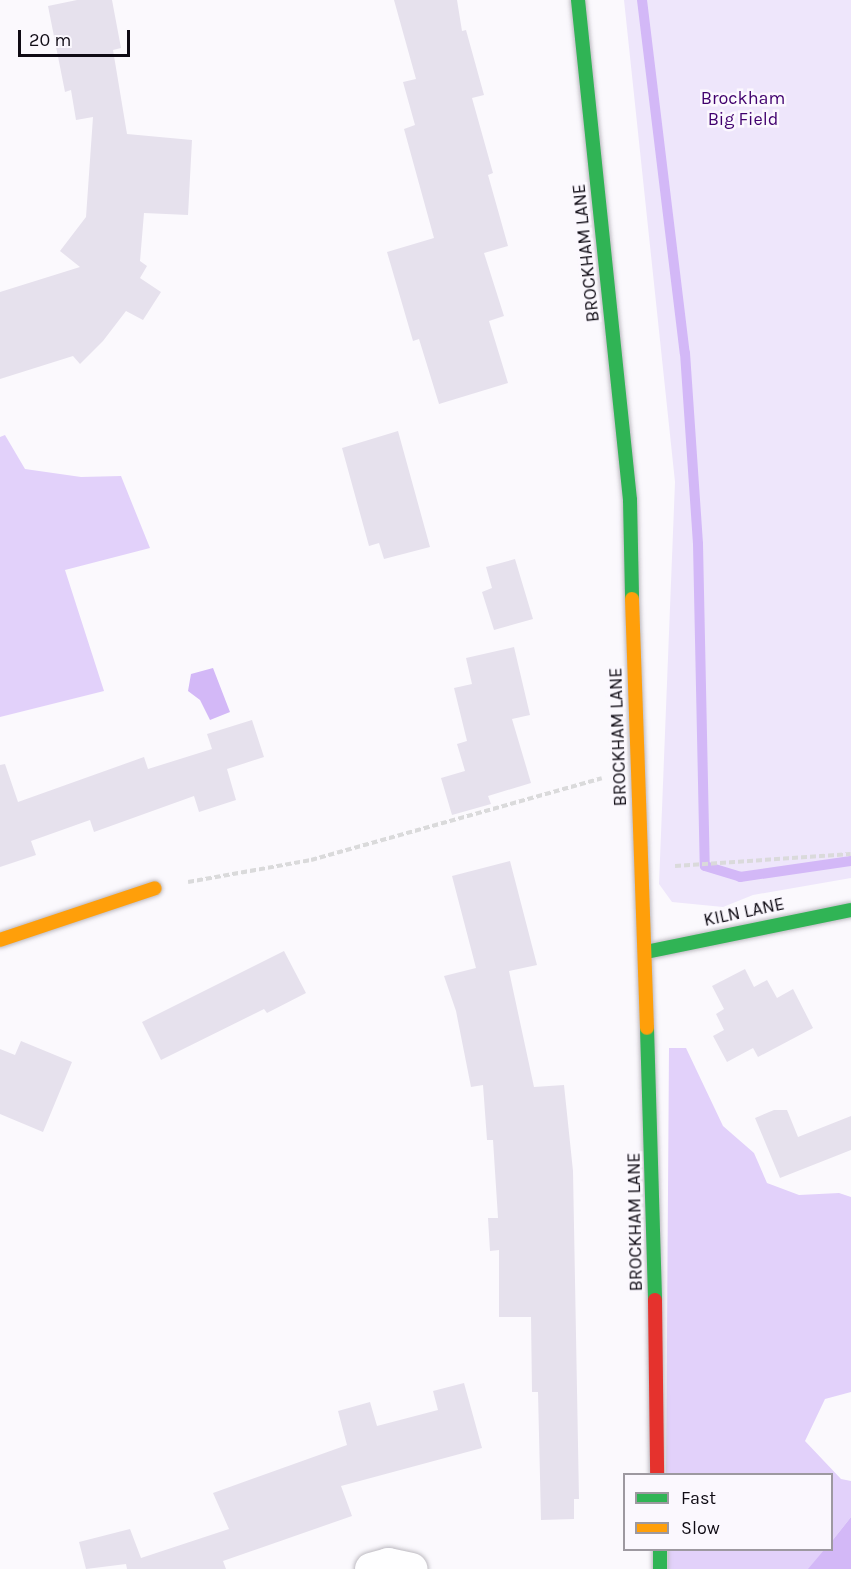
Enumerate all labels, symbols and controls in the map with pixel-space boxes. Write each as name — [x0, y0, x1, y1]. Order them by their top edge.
scale bar — [21, 18, 134, 56]
text: 20 m — [29, 29, 71, 51]
park label: Brockham Big Field — [701, 88, 785, 130]
street label: BROCKHAM LANE — [568, 183, 604, 323]
street label: BROCKHAM LANE — [605, 667, 631, 807]
street label: KILN LANE — [702, 893, 786, 931]
street label: BROCKHAM LANE — [623, 1152, 647, 1292]
legend — [623, 1473, 833, 1551]
text: Fast — [681, 1487, 716, 1509]
text: Slow — [681, 1517, 720, 1539]

